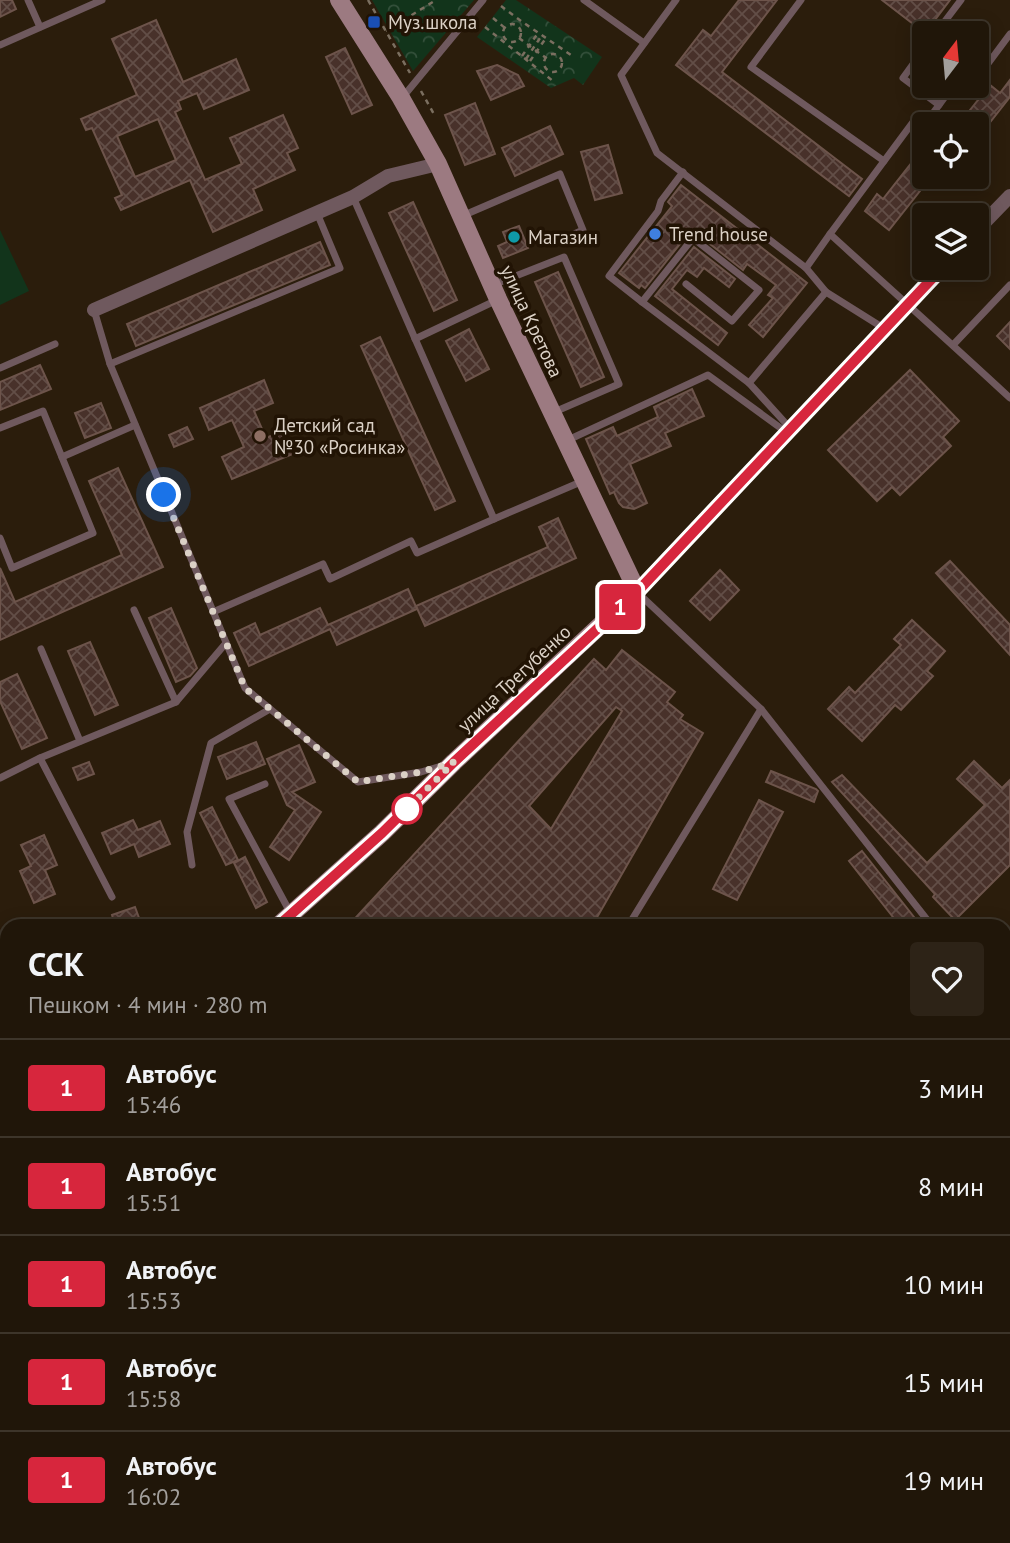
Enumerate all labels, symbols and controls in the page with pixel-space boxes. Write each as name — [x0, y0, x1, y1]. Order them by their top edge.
place label: Муз.школа — [388, 10, 477, 34]
marker: Муз.школа — [366, 14, 382, 30]
north arrow — [912, 21, 989, 98]
map controls — [912, 21, 989, 280]
button: locate — [912, 112, 989, 189]
button: layers — [912, 203, 989, 280]
place label: Trend house — [669, 222, 768, 246]
place label: Магазин — [528, 225, 598, 249]
marker: Trend house — [647, 226, 663, 242]
marker: Магазин — [506, 229, 522, 245]
street label: улица Кретова — [495, 261, 569, 381]
place label: Детский сад №30 «Росинка» — [274, 413, 405, 459]
marker: Детский сад №30 «Росинка» — [252, 428, 268, 444]
your location — [146, 477, 181, 512]
line badge: 1 — [597, 584, 643, 630]
text: 1 — [613, 591, 627, 622]
street label: улица Трегубенко — [452, 619, 576, 737]
unlabelled marker — [392, 794, 422, 824]
text: ССК — [28, 942, 84, 985]
button: heart — [910, 942, 984, 1016]
text: Пешком · 4 мин · 280 m — [28, 990, 267, 1019]
text: Автобус — [126, 1057, 217, 1090]
text: 1 — [60, 1072, 73, 1103]
text: 3 мин — [918, 1072, 984, 1105]
text: 15:46 — [126, 1090, 181, 1119]
text: Автобус — [126, 1155, 217, 1188]
text: 1 — [60, 1170, 73, 1201]
text: 8 мин — [918, 1170, 984, 1203]
text: 15:51 — [126, 1188, 181, 1217]
text: Автобус — [126, 1253, 217, 1286]
text: 1 — [60, 1268, 73, 1299]
text: 10 мин — [904, 1268, 984, 1301]
text: 15:53 — [126, 1286, 181, 1315]
text: Автобус — [126, 1351, 217, 1384]
text: 1 — [60, 1366, 73, 1397]
text: 15 мин — [904, 1366, 984, 1399]
text: 15:58 — [126, 1384, 181, 1413]
text: Автобус — [126, 1449, 217, 1482]
text: 1 — [60, 1464, 73, 1495]
text: 19 мин — [904, 1464, 984, 1497]
text: 16:02 — [126, 1482, 181, 1511]

